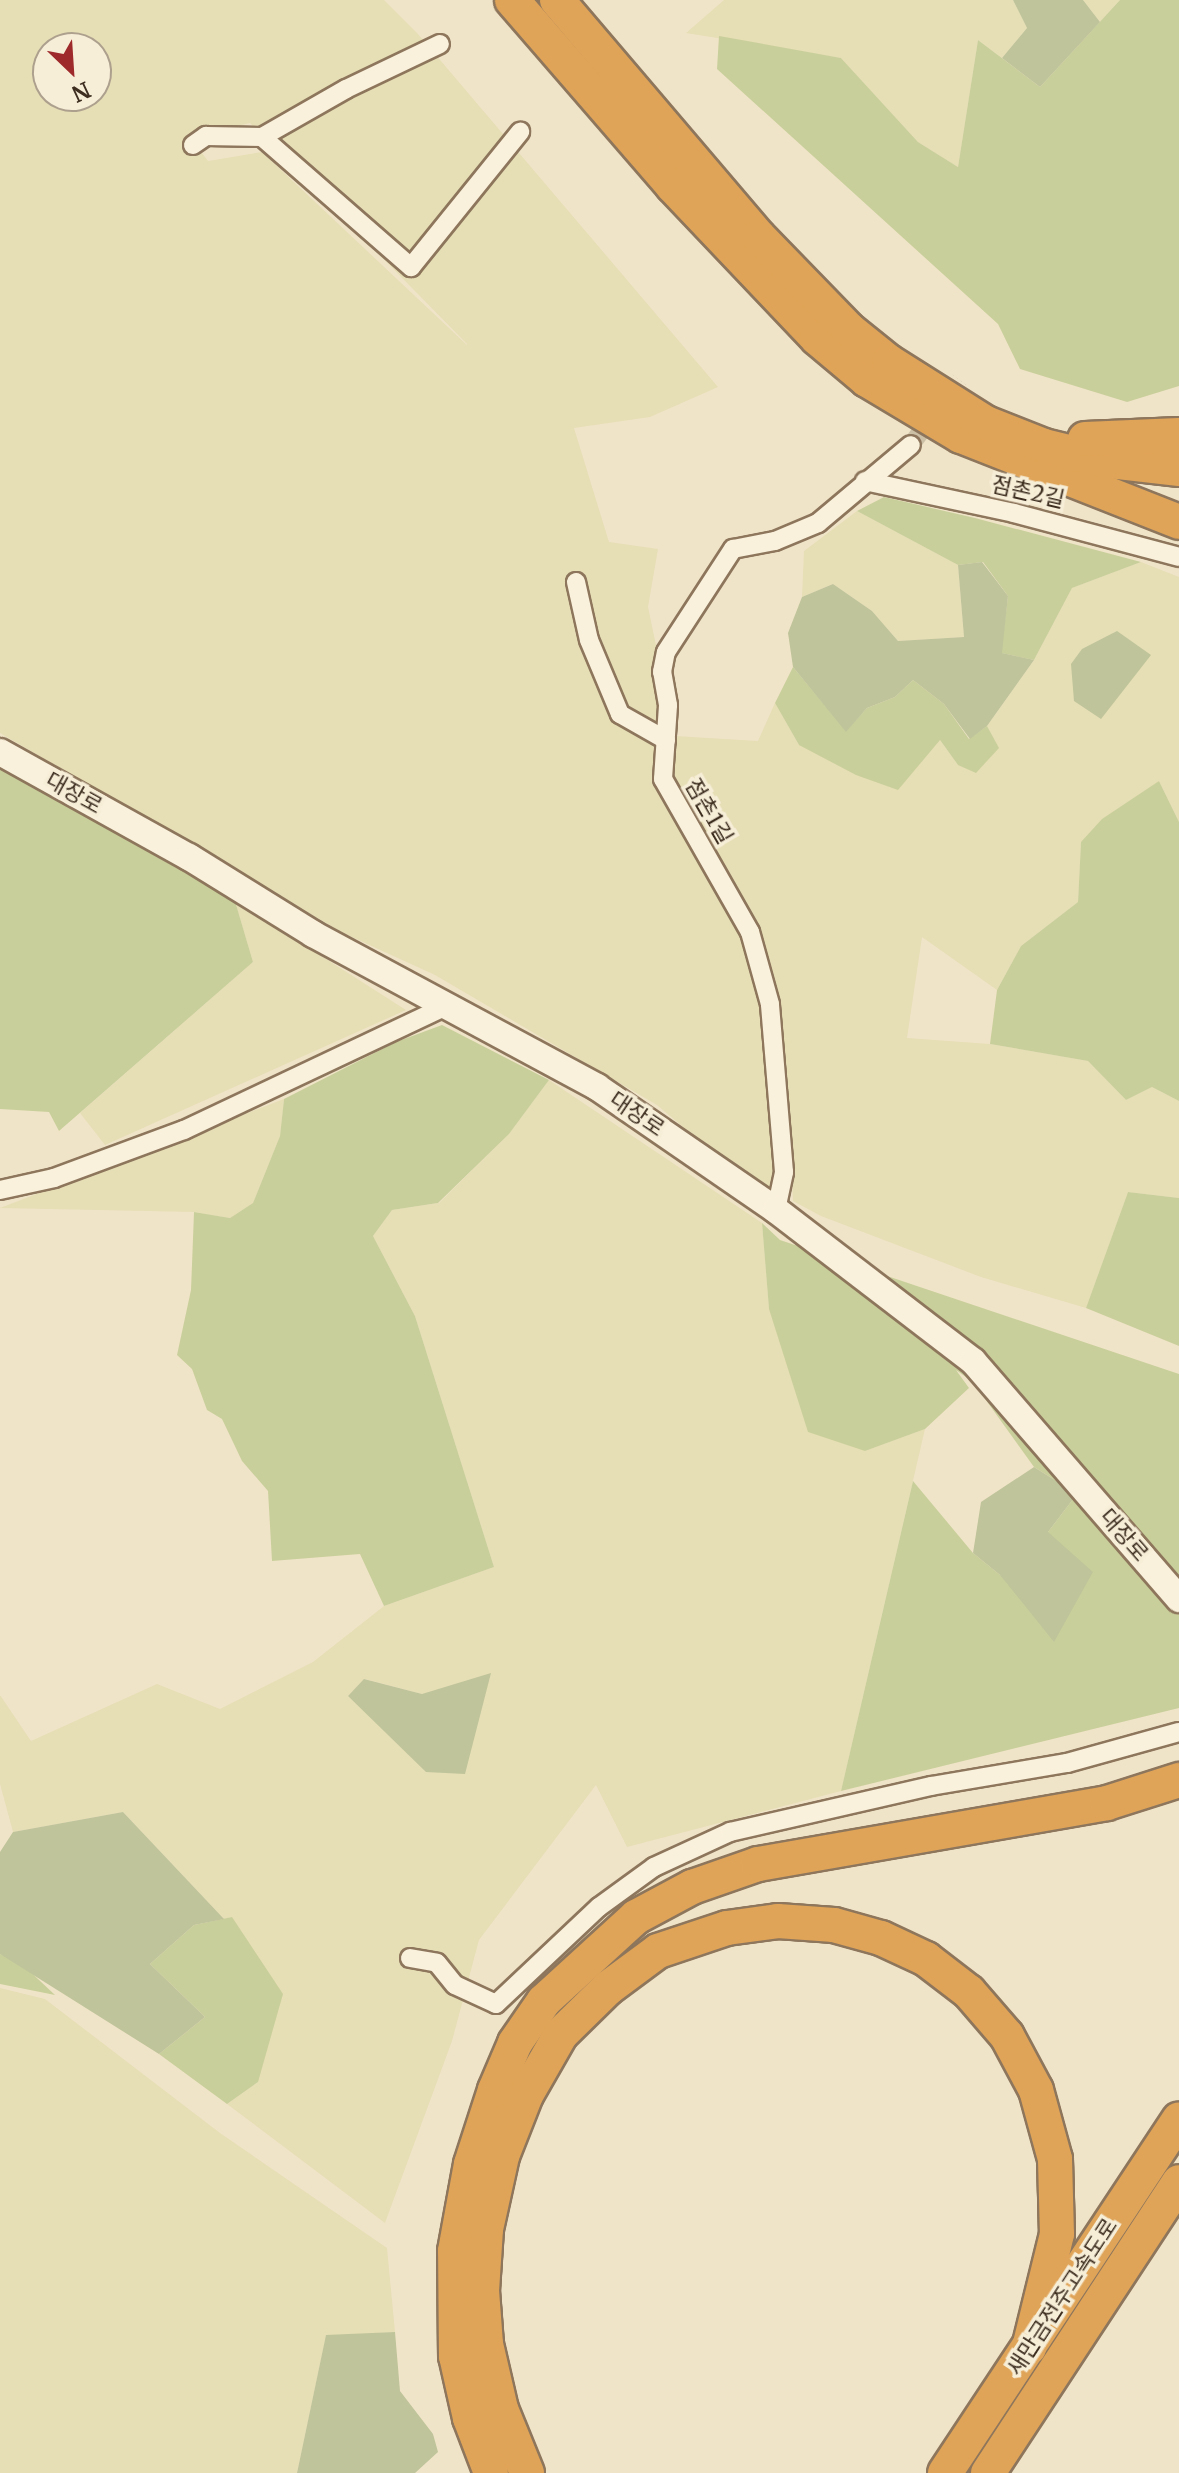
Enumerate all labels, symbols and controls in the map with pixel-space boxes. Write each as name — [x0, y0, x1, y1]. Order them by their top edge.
north arrow — [32, 32, 112, 112]
text: N — [68, 76, 95, 108]
street label: 점촌2길 — [989, 471, 1067, 513]
street label: 대장로 — [41, 767, 107, 819]
street label: 점촌1길 — [680, 774, 738, 848]
street label: 대장로 — [604, 1086, 670, 1142]
street label: 대장로 — [1094, 1503, 1154, 1567]
street label: 새만금전주고속도로 — [1001, 2213, 1123, 2381]

